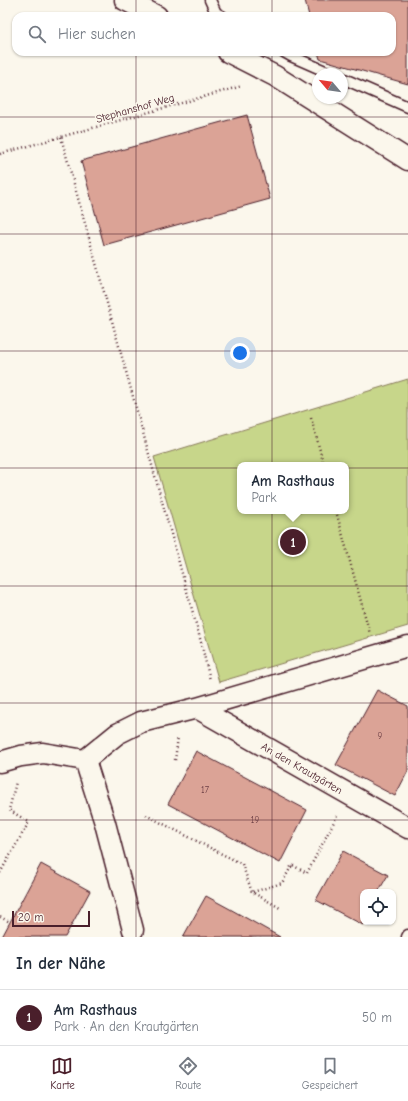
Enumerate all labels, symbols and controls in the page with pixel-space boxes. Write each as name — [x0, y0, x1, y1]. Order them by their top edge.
search box — [12, 12, 396, 56]
icon: search — [26, 23, 48, 45]
text: Hier suchen — [58, 25, 136, 43]
north arrow — [312, 68, 348, 104]
street label: Stephanshof Weg — [94, 91, 176, 126]
your location — [230, 343, 250, 363]
popup — [237, 462, 349, 514]
text: Am Rasthaus — [252, 472, 334, 490]
text: Park — [252, 490, 276, 505]
pin: 1 — [280, 527, 306, 557]
house number: 9 — [378, 731, 383, 741]
street label: An den Krautgärten — [259, 740, 345, 797]
house number: 17 — [201, 785, 210, 795]
house number: 19 — [251, 815, 259, 825]
map controls — [360, 889, 396, 925]
button: locate — [360, 889, 396, 925]
scale bar — [12, 909, 90, 928]
text: 20 m — [18, 911, 43, 924]
text: In der Nähe — [16, 954, 105, 973]
text: Am Rasthaus — [54, 1001, 137, 1019]
text: 1 — [26, 1010, 32, 1025]
text: 50 m — [362, 1010, 392, 1025]
text: Park · An den Krautgärten — [54, 1019, 199, 1034]
tab: Karte — [50, 1055, 75, 1092]
tab: Route — [175, 1055, 201, 1092]
tab: Gespeichert — [302, 1055, 358, 1092]

